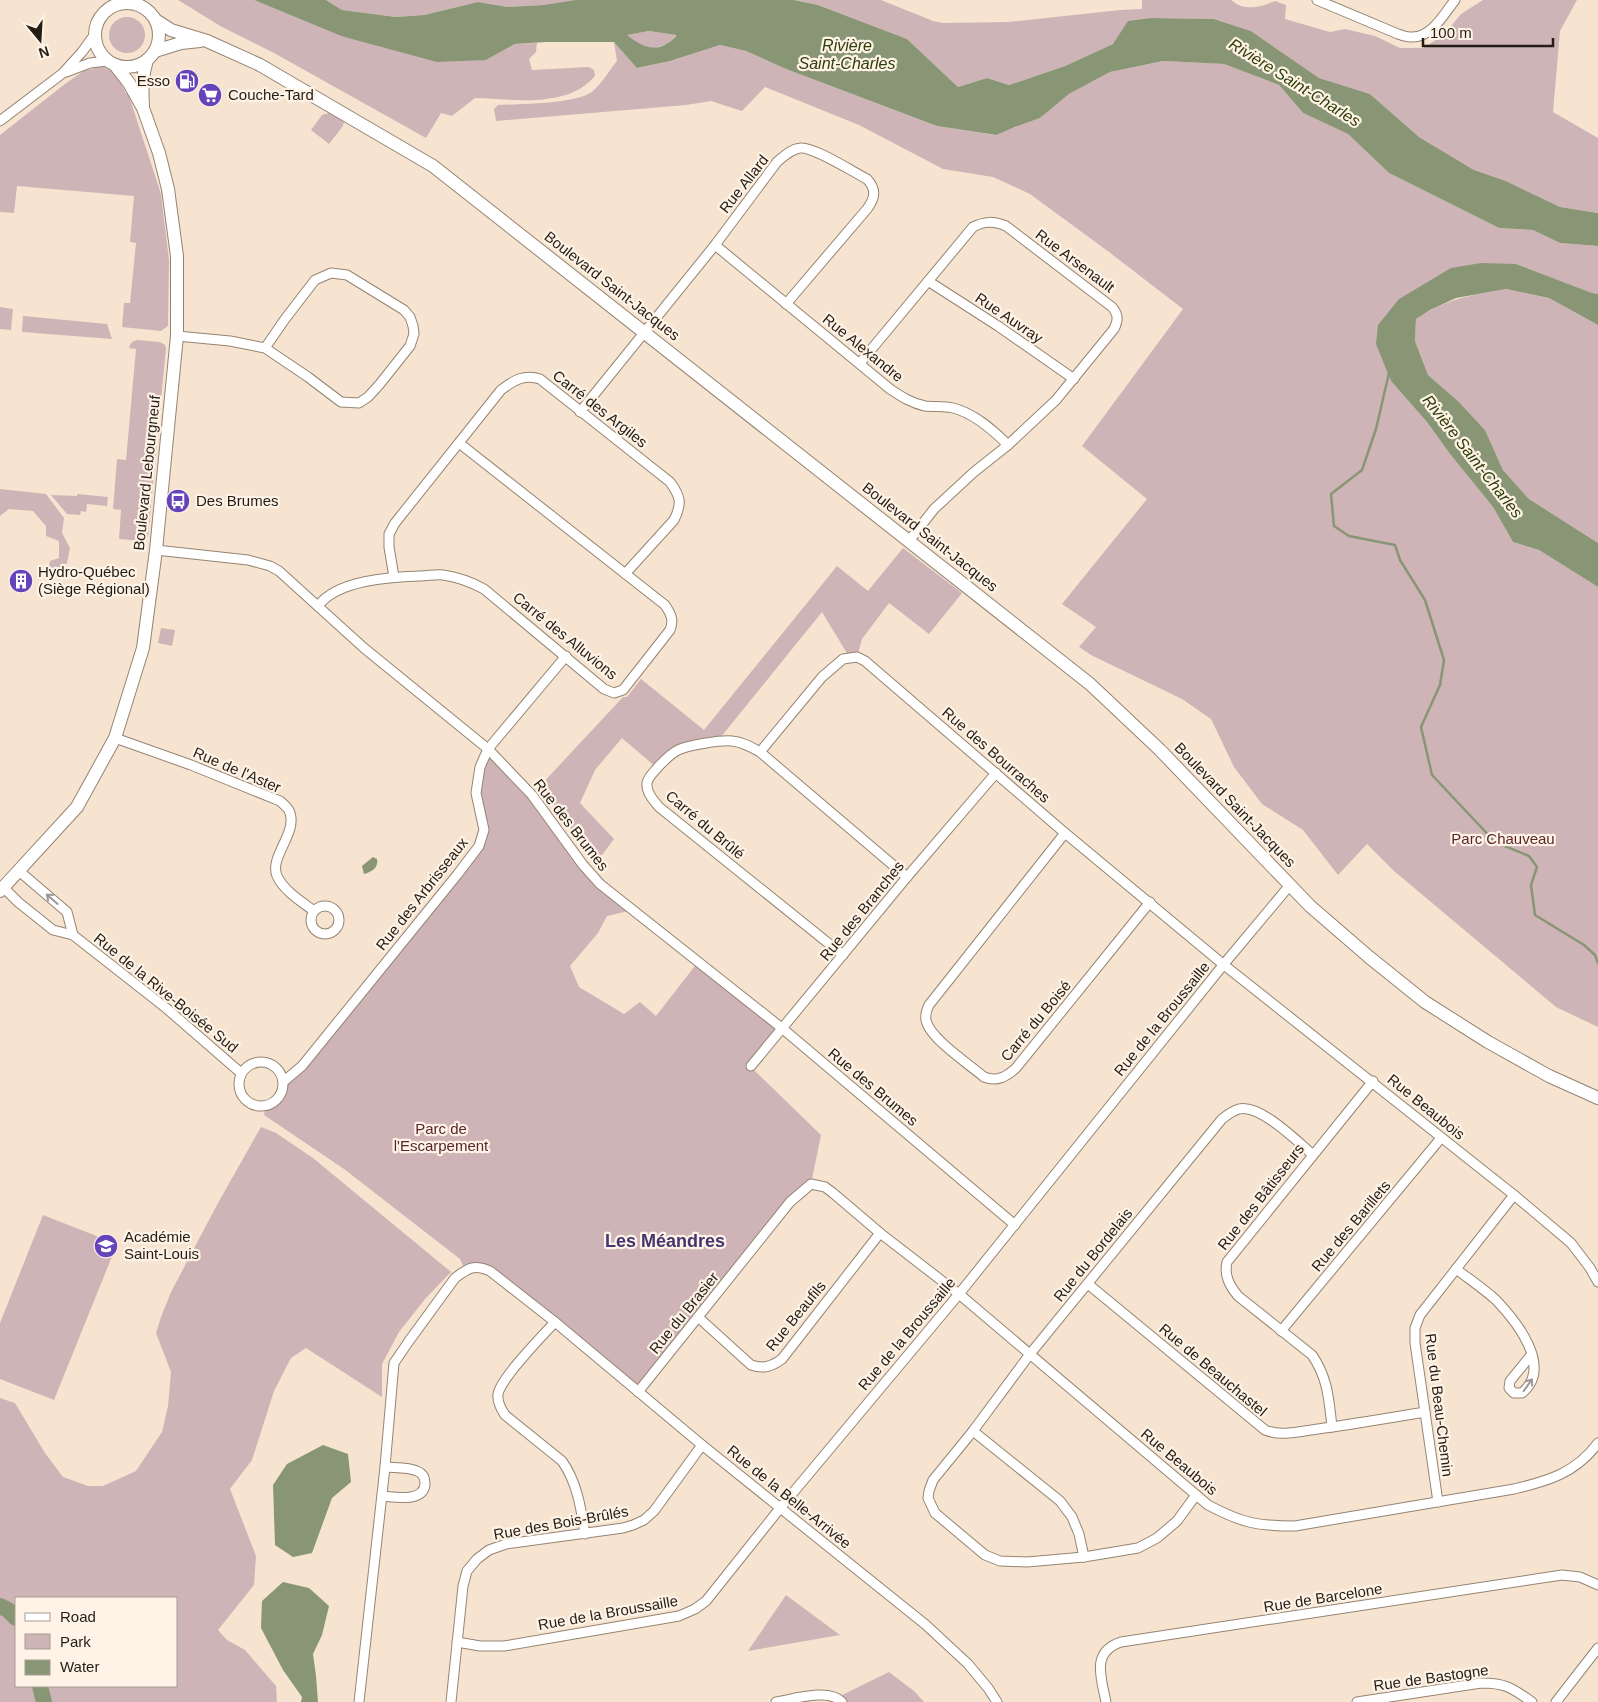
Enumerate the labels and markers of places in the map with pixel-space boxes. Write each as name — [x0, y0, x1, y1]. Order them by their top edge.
fuel station icon: Esso — [174, 68, 200, 94]
place label: Esso — [137, 72, 170, 89]
supermarket icon: Couche-Tard — [197, 82, 223, 108]
place label: Couche-Tard — [228, 86, 314, 103]
bus stop icon: Des Brumes — [165, 488, 191, 514]
place label: Des Brumes — [196, 492, 279, 509]
place label: Hydro-Québec (Siège Régional) — [38, 563, 150, 597]
building icon: Hydro-Québec (Siège Régional) — [8, 568, 34, 594]
place label: Académie Saint-Louis — [124, 1228, 199, 1262]
school or university icon: Académie Saint-Louis — [93, 1233, 119, 1259]

